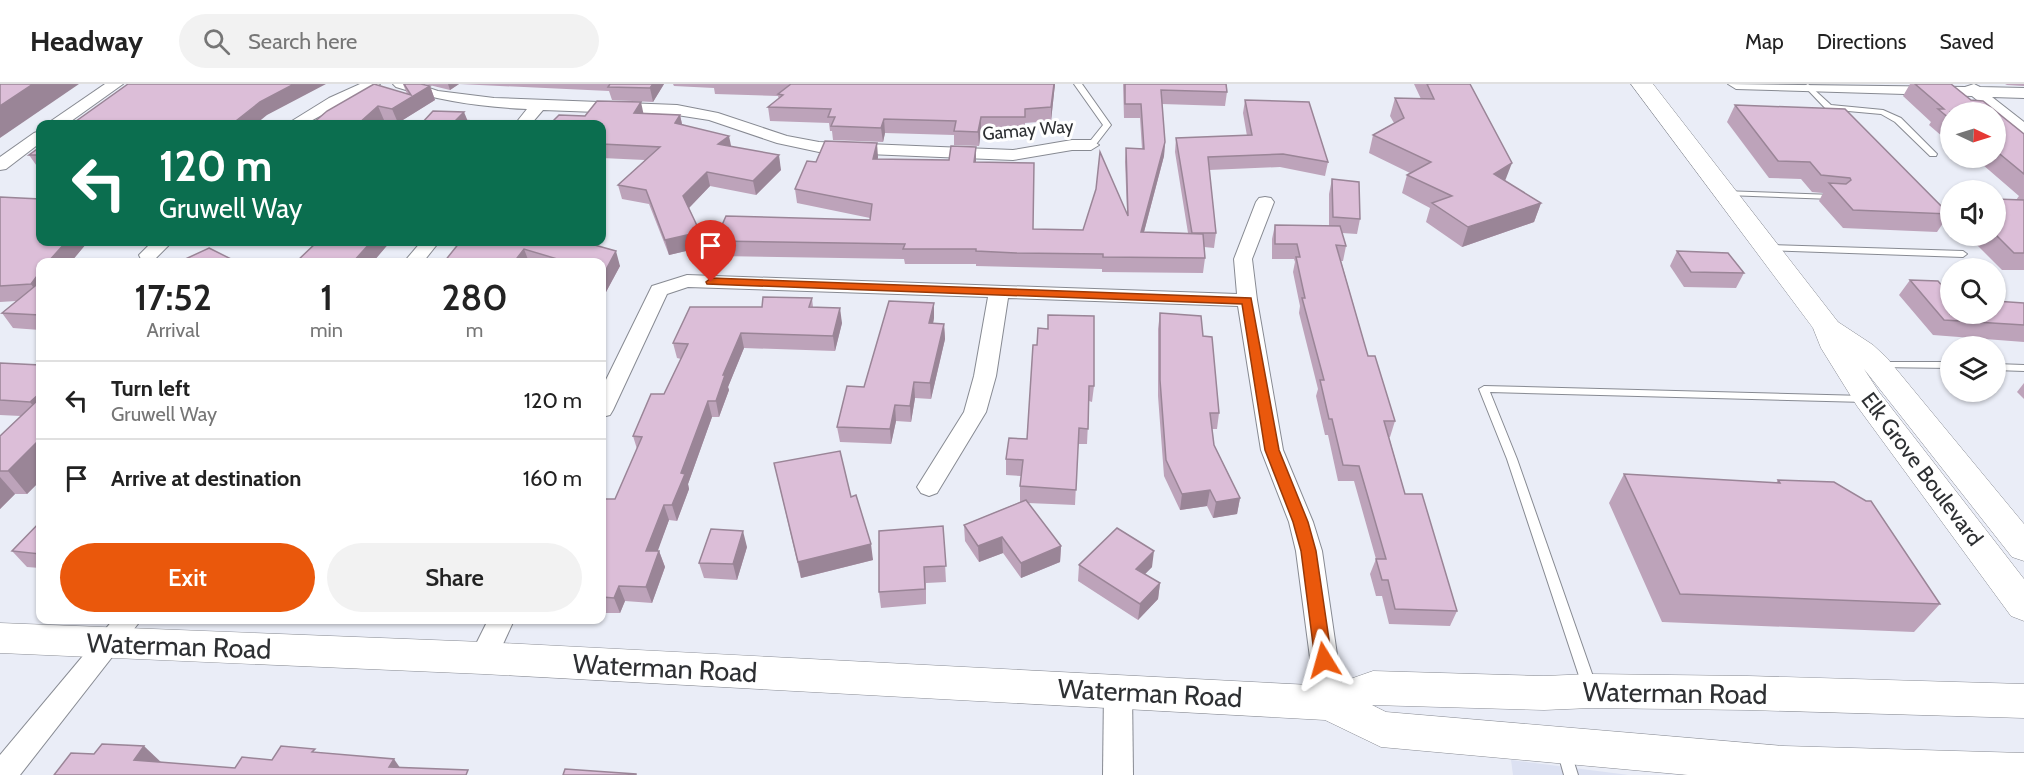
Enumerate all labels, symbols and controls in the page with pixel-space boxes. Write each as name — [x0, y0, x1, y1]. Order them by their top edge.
search box — [179, 14, 599, 68]
text: Headway — [30, 24, 143, 58]
icon: search — [200, 25, 233, 58]
text: Search here — [248, 28, 357, 55]
text: Map — [1745, 29, 1784, 54]
text: Directions — [1817, 29, 1906, 54]
text: Saved — [1939, 29, 1994, 54]
north arrow — [1940, 102, 2006, 168]
map controls — [1940, 102, 2006, 402]
street label: Gamay Way — [981, 115, 1075, 145]
text: 120 m — [159, 140, 272, 192]
icon: left — [60, 144, 138, 222]
button: sound — [1940, 180, 2006, 246]
text: Gruwell Way — [159, 192, 302, 225]
pin — [685, 220, 736, 282]
icon: arrive — [694, 229, 727, 262]
button: search — [1940, 258, 2006, 324]
text: 17:52 — [134, 275, 212, 319]
text: 1 — [320, 275, 333, 319]
text: 280 — [442, 275, 508, 319]
text: Arrival — [146, 318, 200, 342]
text: min — [310, 318, 343, 342]
text: m — [466, 318, 483, 342]
button: layers — [1940, 336, 2006, 402]
text: Turn left — [111, 375, 190, 402]
icon: left — [60, 384, 93, 417]
text: 120 m — [524, 387, 582, 414]
street label: Elk Grove Boulevard — [1855, 387, 1989, 551]
text: Gruwell Way — [111, 402, 217, 426]
icon: arrive — [60, 462, 93, 495]
text: Arrive at destination — [111, 465, 301, 492]
text: 160 m — [523, 465, 582, 492]
button: Exit — [60, 543, 315, 612]
button: Share — [327, 543, 582, 612]
street label: Waterman Road — [86, 626, 272, 666]
position arrow — [1292, 628, 1356, 692]
street label: Waterman Road — [572, 647, 758, 689]
street label: Waterman Road — [1057, 672, 1243, 714]
street label: Waterman Road — [1582, 675, 1768, 711]

